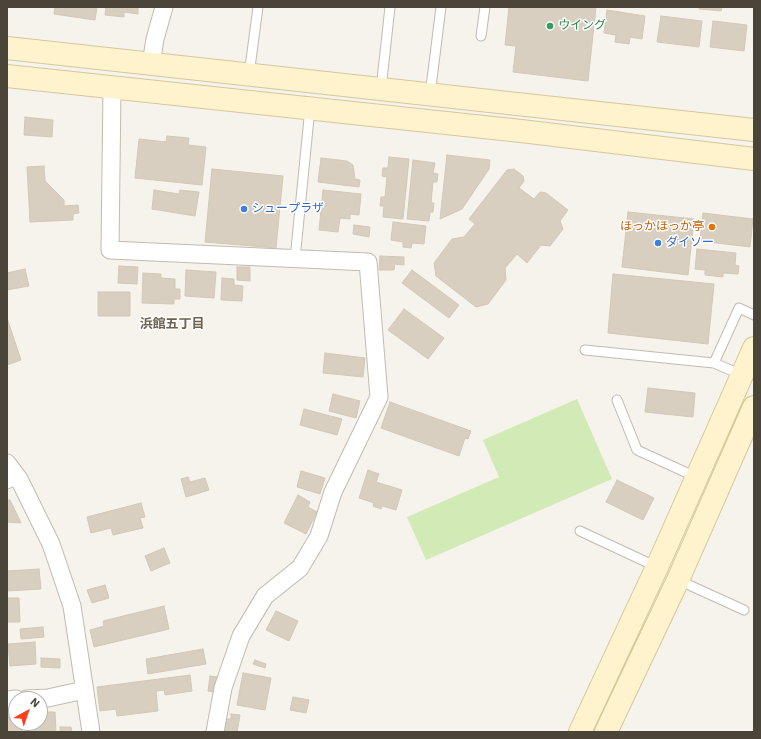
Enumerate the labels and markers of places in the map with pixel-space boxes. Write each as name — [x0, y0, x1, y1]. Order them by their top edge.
place label: ウイング — [558, 19, 606, 33]
marker: ウイング — [545, 21, 555, 31]
place label: シュープラザ — [252, 202, 324, 216]
marker: シュープラザ — [239, 204, 249, 214]
place label: ほっかほっか亭 — [620, 220, 704, 234]
marker: ほっかほっか亭 — [707, 222, 717, 232]
place label: ダイソー — [666, 236, 714, 250]
marker: ダイソー — [653, 238, 663, 248]

